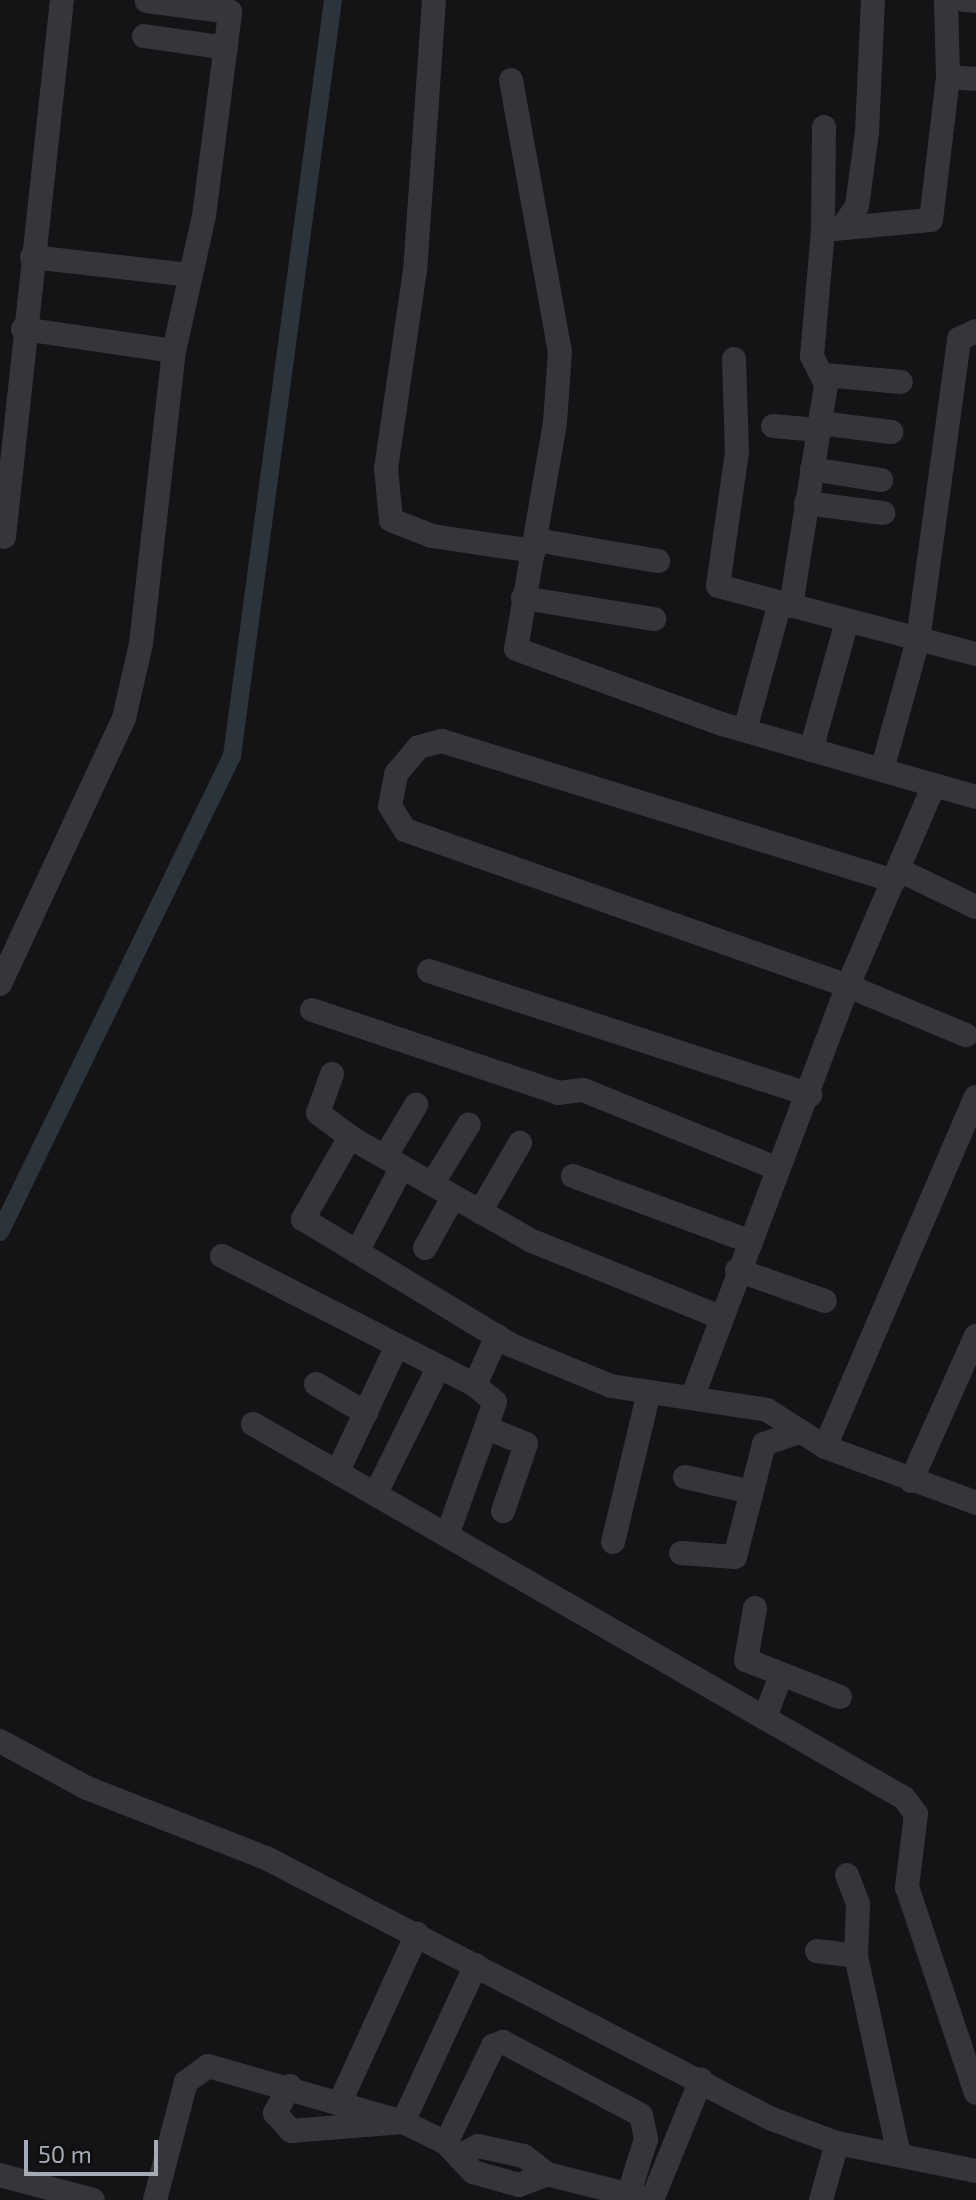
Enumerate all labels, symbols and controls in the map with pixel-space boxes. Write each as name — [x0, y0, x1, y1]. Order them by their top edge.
scale bar — [28, 2124, 162, 2174]
text: 50 m — [38, 2139, 92, 2168]

